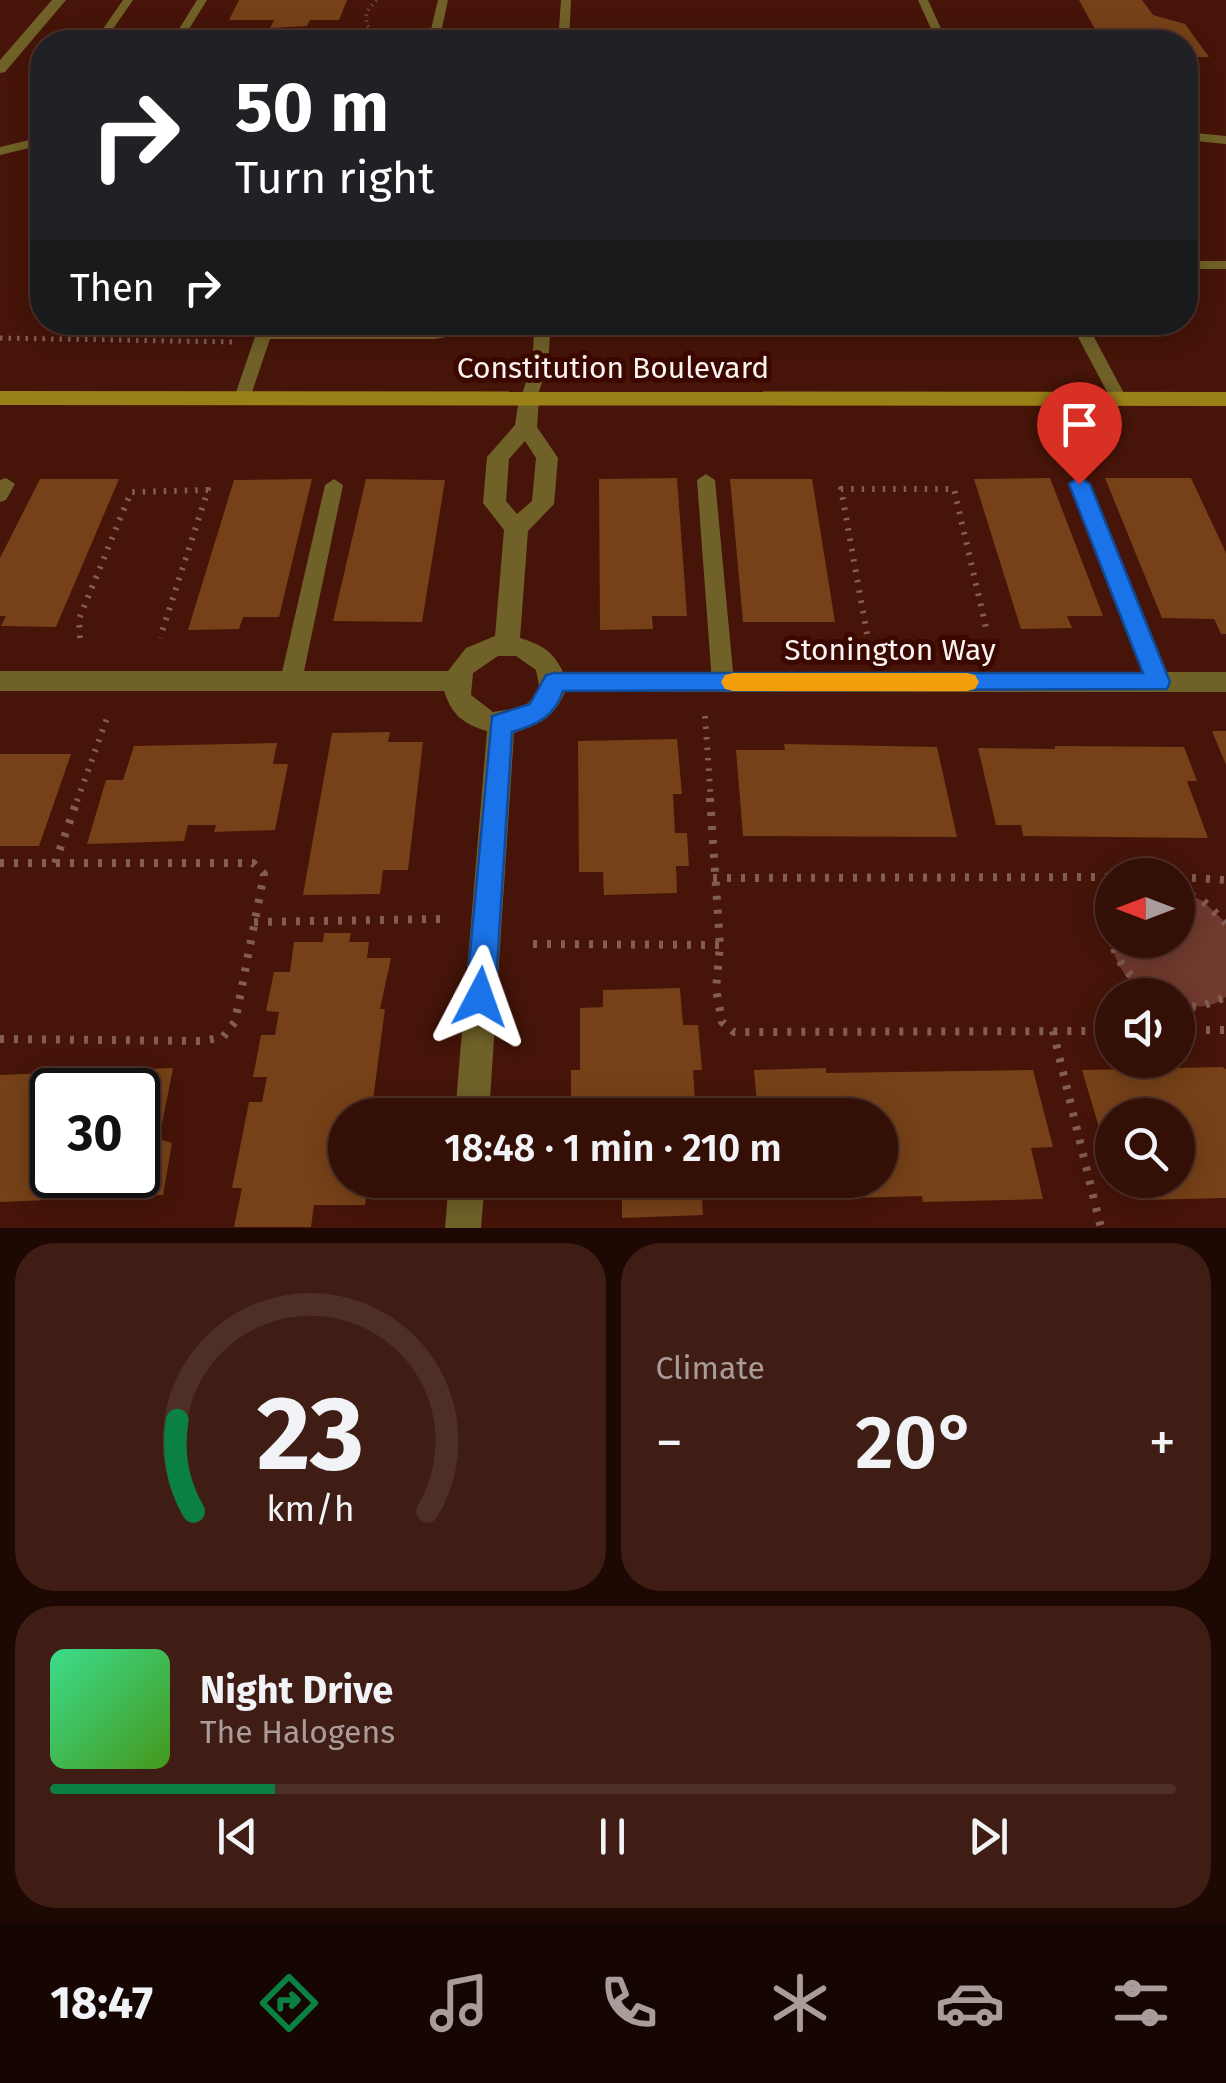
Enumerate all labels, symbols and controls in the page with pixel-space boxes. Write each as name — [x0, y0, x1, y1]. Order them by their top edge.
text: 50 m — [235, 66, 389, 150]
icon: right — [70, 70, 200, 200]
text: Turn right — [235, 151, 434, 205]
icon: right — [175, 260, 230, 315]
text: Then — [70, 265, 155, 311]
street label: Constitution Boulevard — [457, 350, 769, 386]
pin — [1037, 382, 1122, 485]
icon: arrive — [1052, 397, 1107, 452]
street label: Stonington Way — [784, 632, 996, 668]
north arrow — [1095, 858, 1195, 958]
map controls — [1095, 858, 1195, 1198]
position arrow — [428, 945, 532, 1049]
button: sound — [1095, 978, 1195, 1078]
speed limit sign: 30 — [30, 1068, 160, 1198]
button: search — [1095, 1098, 1195, 1198]
text: 18:48 · 1 min · 210 m — [444, 1125, 782, 1171]
text: Climate — [656, 1349, 765, 1387]
text: 23 — [257, 1372, 364, 1497]
text: 20° — [855, 1398, 976, 1488]
text: − — [656, 1410, 683, 1476]
text: + — [1149, 1410, 1176, 1476]
text: km/h — [266, 1488, 354, 1530]
text: Night Drive — [200, 1667, 393, 1713]
text: The Halogens — [200, 1713, 395, 1751]
icon: previous — [210, 1809, 265, 1864]
icon: pause — [585, 1809, 640, 1864]
icon: next — [961, 1809, 1016, 1864]
icon: directions — [254, 1968, 324, 2038]
icon: music — [424, 1968, 494, 2038]
icon: phone — [594, 1968, 664, 2038]
icon: climate — [765, 1968, 835, 2038]
icon: car — [935, 1968, 1005, 2038]
icon: filters — [1106, 1968, 1176, 2038]
text: 18:47 — [50, 1976, 153, 2030]

